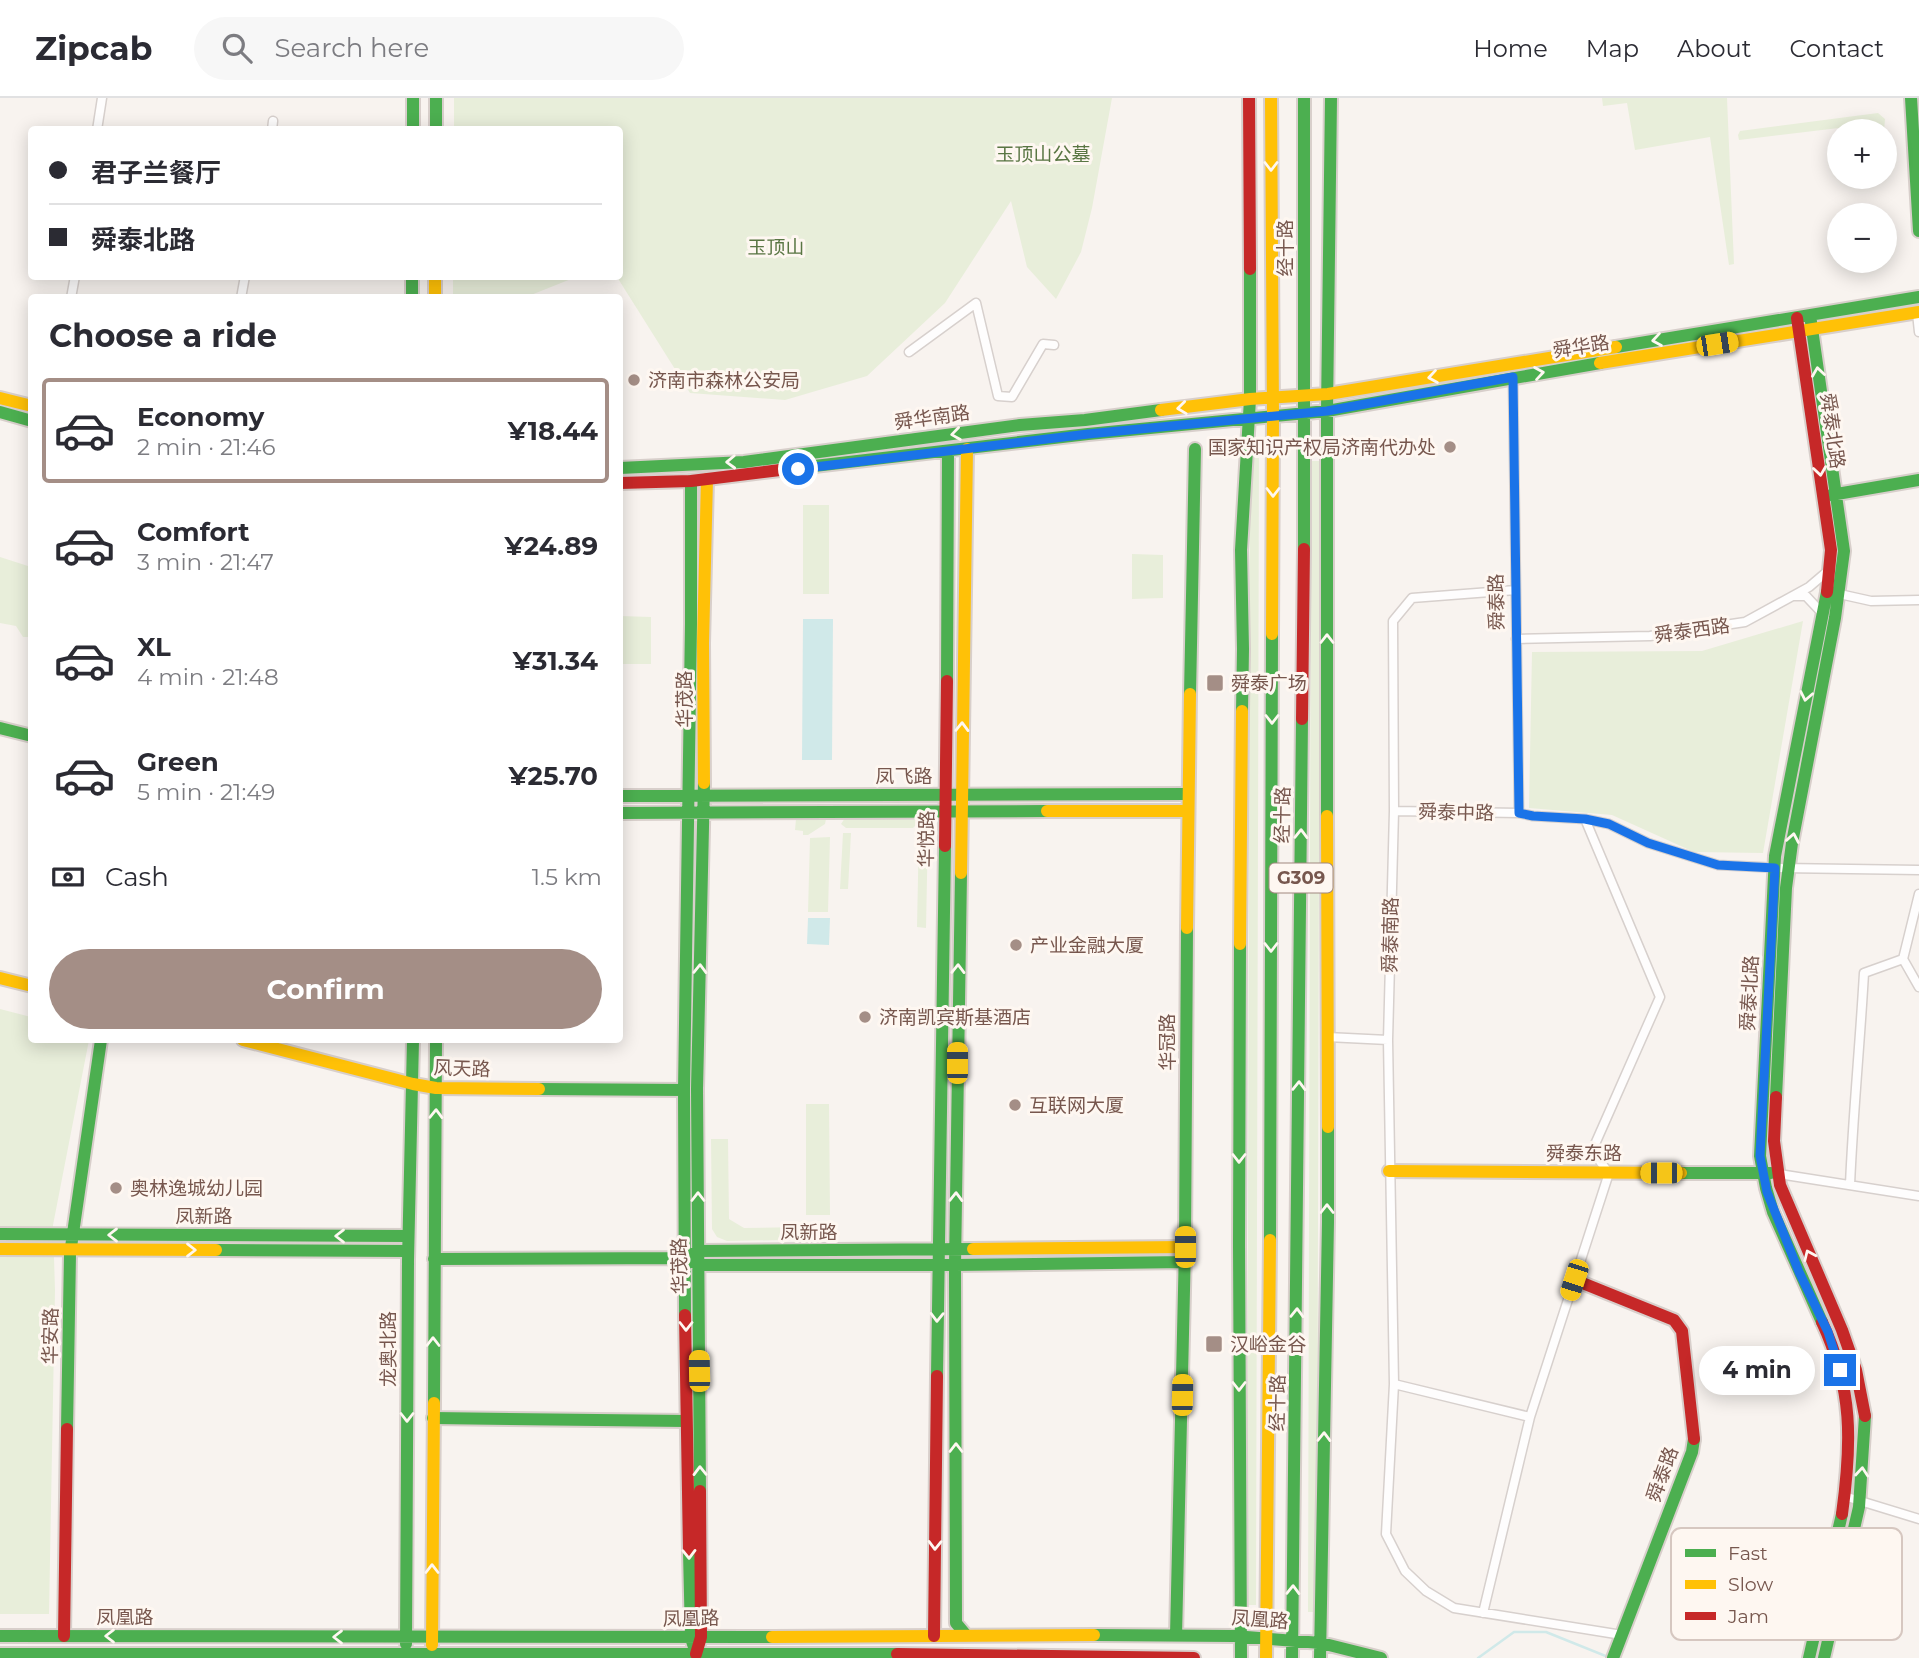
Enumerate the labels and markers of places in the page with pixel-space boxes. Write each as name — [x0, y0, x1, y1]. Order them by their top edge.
place label: 济南市森林公安局 — [648, 369, 800, 392]
marker: 济南市森林公安局 — [626, 372, 642, 388]
place label: 国家知识产权局济南代办处 — [1208, 436, 1436, 459]
marker: 国家知识产权局济南代办处 — [1442, 439, 1458, 455]
place label: 舜泰广场 — [1231, 672, 1307, 695]
marker: 舜泰广场 — [1205, 673, 1225, 693]
place label: 产业金融大厦 — [1030, 934, 1144, 957]
marker: 产业金融大厦 — [1008, 937, 1024, 953]
place label: 济南凯宾斯基酒店 — [879, 1006, 1031, 1029]
marker: 济南凯宾斯基酒店 — [857, 1009, 873, 1025]
place label: 互联网大厦 — [1029, 1094, 1124, 1117]
marker: 互联网大厦 — [1007, 1097, 1023, 1113]
place label: 奥林逸城幼儿园 — [130, 1177, 263, 1200]
marker: 奥林逸城幼儿园 — [108, 1180, 124, 1196]
place label: 汉峪金谷 — [1230, 1333, 1306, 1356]
marker: 汉峪金谷 — [1204, 1334, 1224, 1354]

